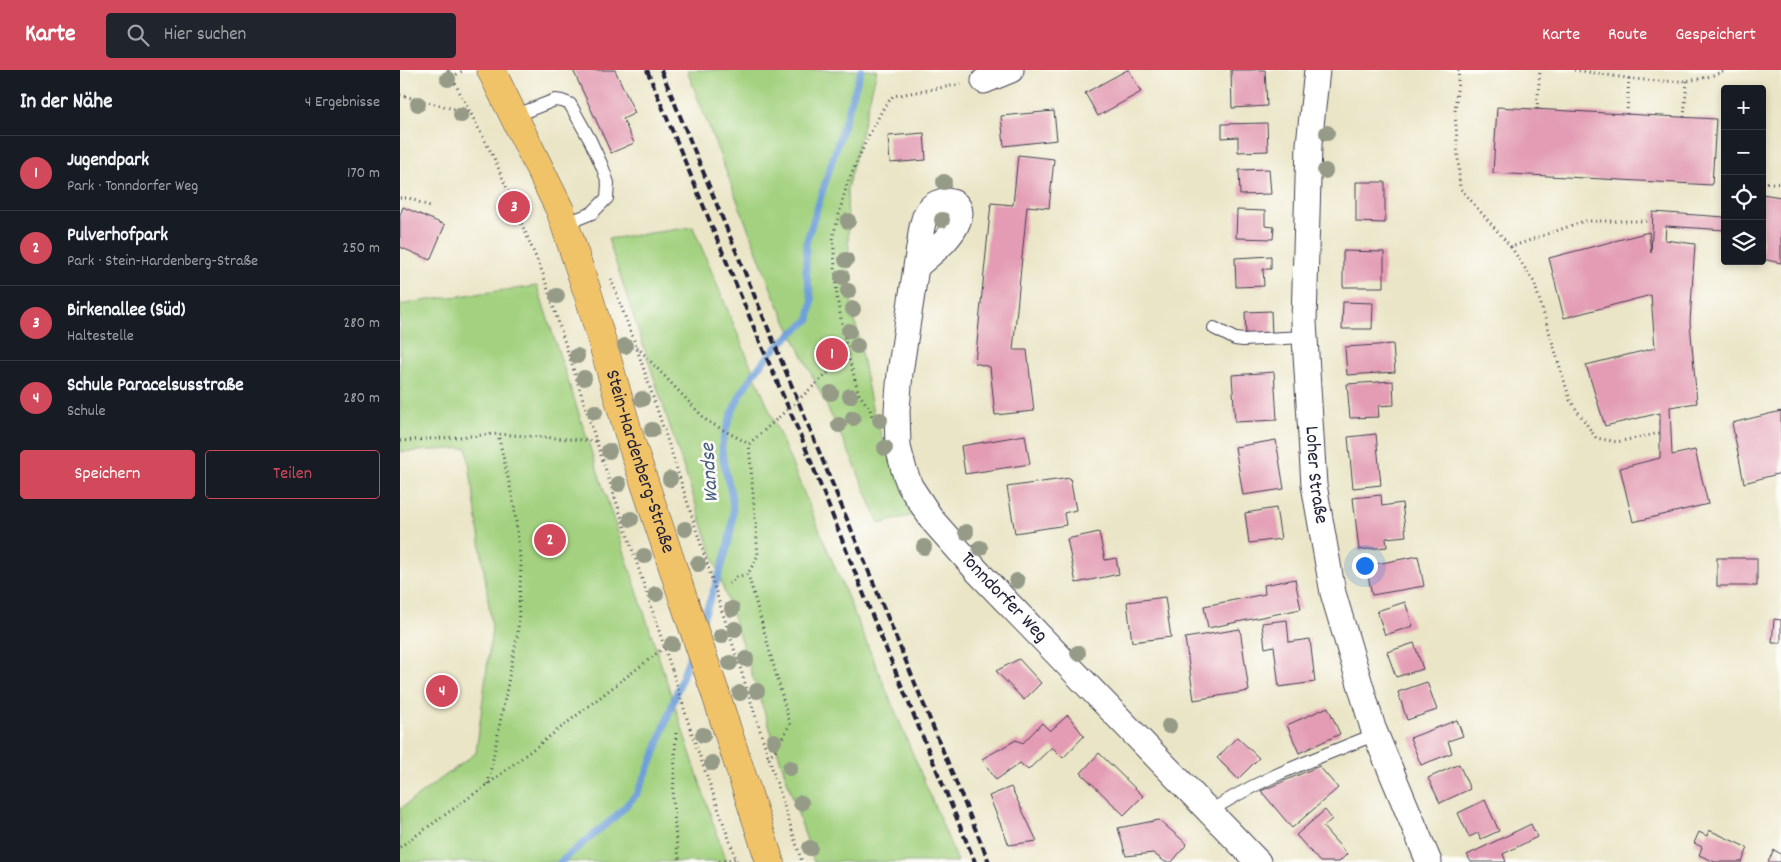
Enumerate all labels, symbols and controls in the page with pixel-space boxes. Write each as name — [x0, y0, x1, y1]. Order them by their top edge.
search box — [106, 13, 456, 58]
text: Karte — [25, 18, 76, 52]
icon: search — [124, 21, 152, 49]
text: Hier suchen — [164, 22, 246, 49]
text: Karte — [1542, 23, 1580, 48]
text: Route — [1608, 23, 1647, 48]
text: Gespeichert — [1675, 23, 1756, 48]
map controls — [1721, 85, 1766, 265]
button: + — [1721, 85, 1766, 130]
text: In der Nähe — [20, 88, 112, 118]
text: 4 Ergebnisse — [305, 91, 380, 114]
button: − — [1721, 130, 1766, 175]
text: Jugendpark — [67, 148, 149, 175]
text: 1 — [34, 162, 38, 185]
text: 170 m — [347, 162, 380, 185]
text: Park · Tonndorfer Weg — [67, 175, 198, 198]
button: locate — [1721, 175, 1766, 220]
pin: 3 — [498, 188, 530, 226]
button: layers — [1721, 220, 1766, 265]
text: Pulverhofpark — [67, 223, 168, 250]
text: 2 — [33, 237, 40, 260]
text: 250 m — [342, 237, 380, 260]
text: Park · Stein-Hardenberg-Straße — [67, 250, 258, 273]
text: Birkenallee (Süd) — [67, 298, 185, 325]
text: 3 — [32, 312, 40, 335]
text: 280 m — [343, 312, 380, 335]
text: Haltestelle — [67, 325, 134, 348]
pin: 1 — [816, 335, 848, 373]
street label: Stein-Hardenberg-Straße — [597, 367, 681, 557]
text: Schule Paracelsusstraße — [67, 373, 244, 400]
text: 4 — [33, 387, 39, 410]
text: 280 m — [343, 387, 380, 410]
text: Schule — [67, 400, 106, 423]
street label: Loher Straße — [1296, 425, 1335, 526]
water label: Wandse — [694, 441, 728, 504]
button: Speichern — [20, 450, 195, 499]
button: Teilen — [205, 450, 380, 499]
pin: 2 — [534, 521, 566, 559]
street label: Tonndorfer Weg — [953, 546, 1054, 650]
your location — [1352, 553, 1378, 579]
pin: 4 — [426, 672, 458, 710]

